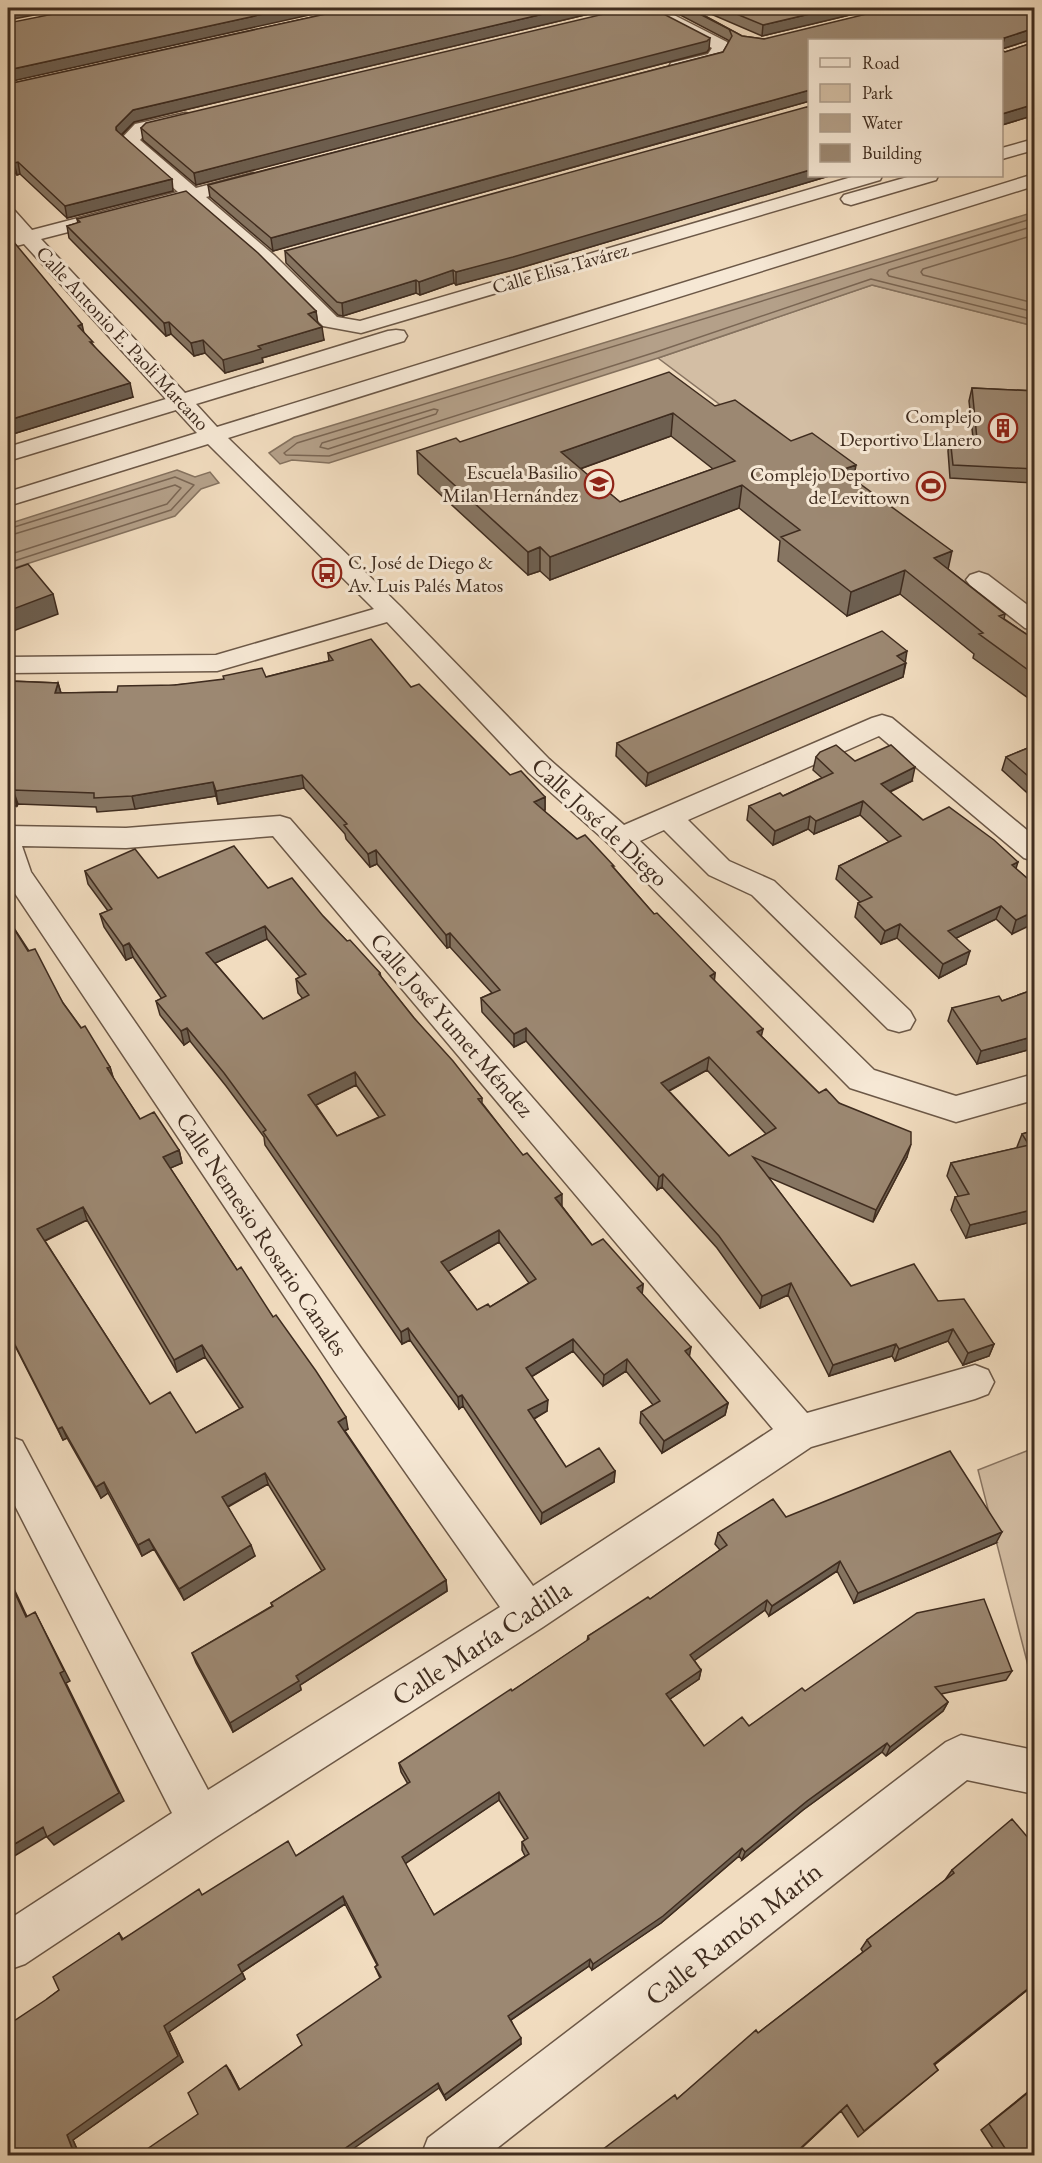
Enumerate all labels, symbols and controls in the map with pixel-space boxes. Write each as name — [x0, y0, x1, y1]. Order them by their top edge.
legend — [808, 39, 1003, 177]
text: Road — [862, 51, 901, 74]
text: Park — [862, 81, 893, 104]
text: Water — [862, 111, 903, 134]
text: Building — [862, 141, 922, 164]
street label: Calle Elisa Tavárez — [489, 236, 631, 300]
street label: Calle Antonio E. Paoli Marcano — [31, 240, 216, 436]
place label: Complejo Deportivo Llanero — [839, 403, 982, 452]
building icon: Complejo Deportivo Llanero — [987, 412, 1019, 444]
place label: Escuela Basilio Milan Hernández — [443, 459, 578, 508]
place label: Complejo Deportivo de Levittown — [750, 461, 910, 510]
school or university icon: Escuela Basilio Milan Hernández — [583, 468, 615, 500]
sports icon: Complejo Deportivo de Levittown — [915, 470, 947, 502]
place label: C. José de Diego & Av. Luis Palés Matos — [347, 549, 503, 598]
bus stop icon: C. José de Diego & Av. Luis Palés Matos — [311, 557, 343, 589]
street label: Calle José de Diego — [525, 750, 675, 893]
street label: Calle José Yumet Méndez — [364, 926, 541, 1123]
street label: Calle Nemesio Rosario Canales — [169, 1106, 356, 1362]
street label: Calle María Cadilla — [385, 1570, 578, 1713]
street label: Calle Ramón Marín — [637, 1852, 829, 2013]

